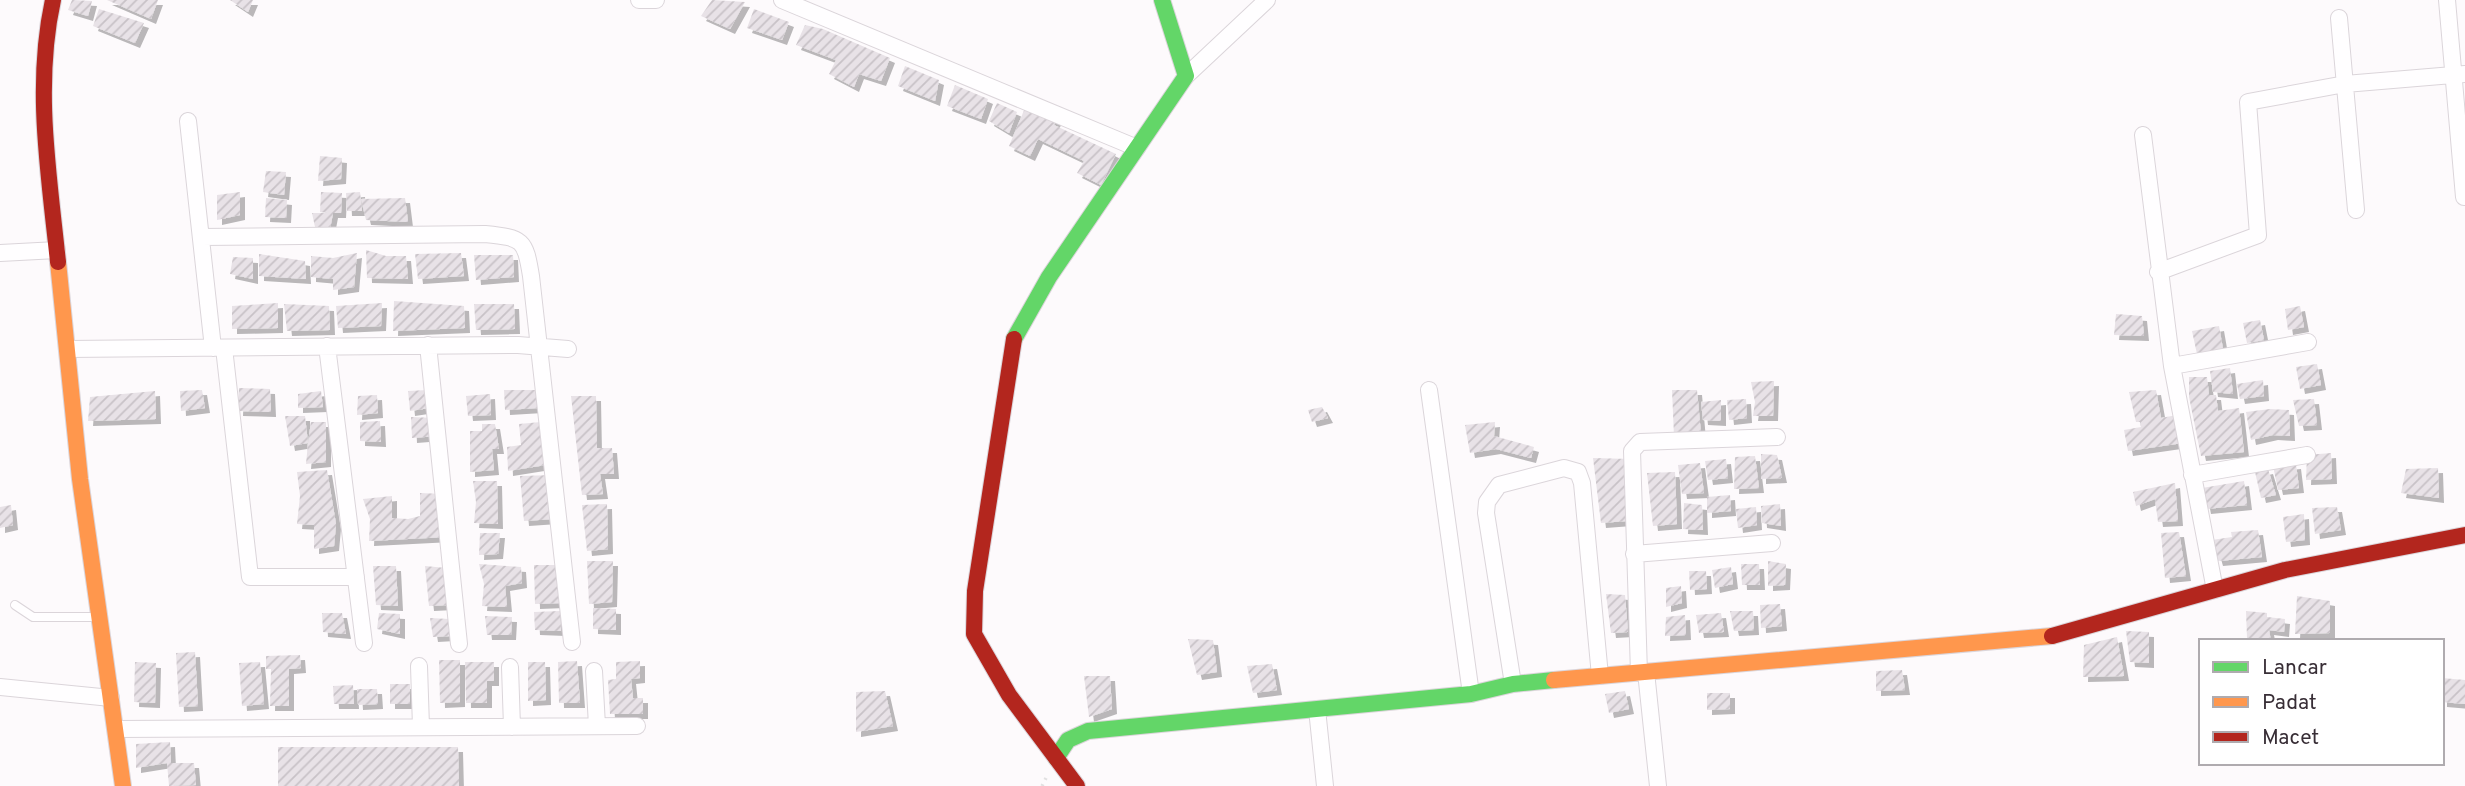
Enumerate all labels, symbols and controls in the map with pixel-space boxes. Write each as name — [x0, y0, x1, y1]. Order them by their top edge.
legend — [2199, 639, 2444, 765]
text: Lancar — [2262, 655, 2327, 682]
text: Padat — [2262, 690, 2317, 717]
text: Macet — [2262, 725, 2319, 752]

